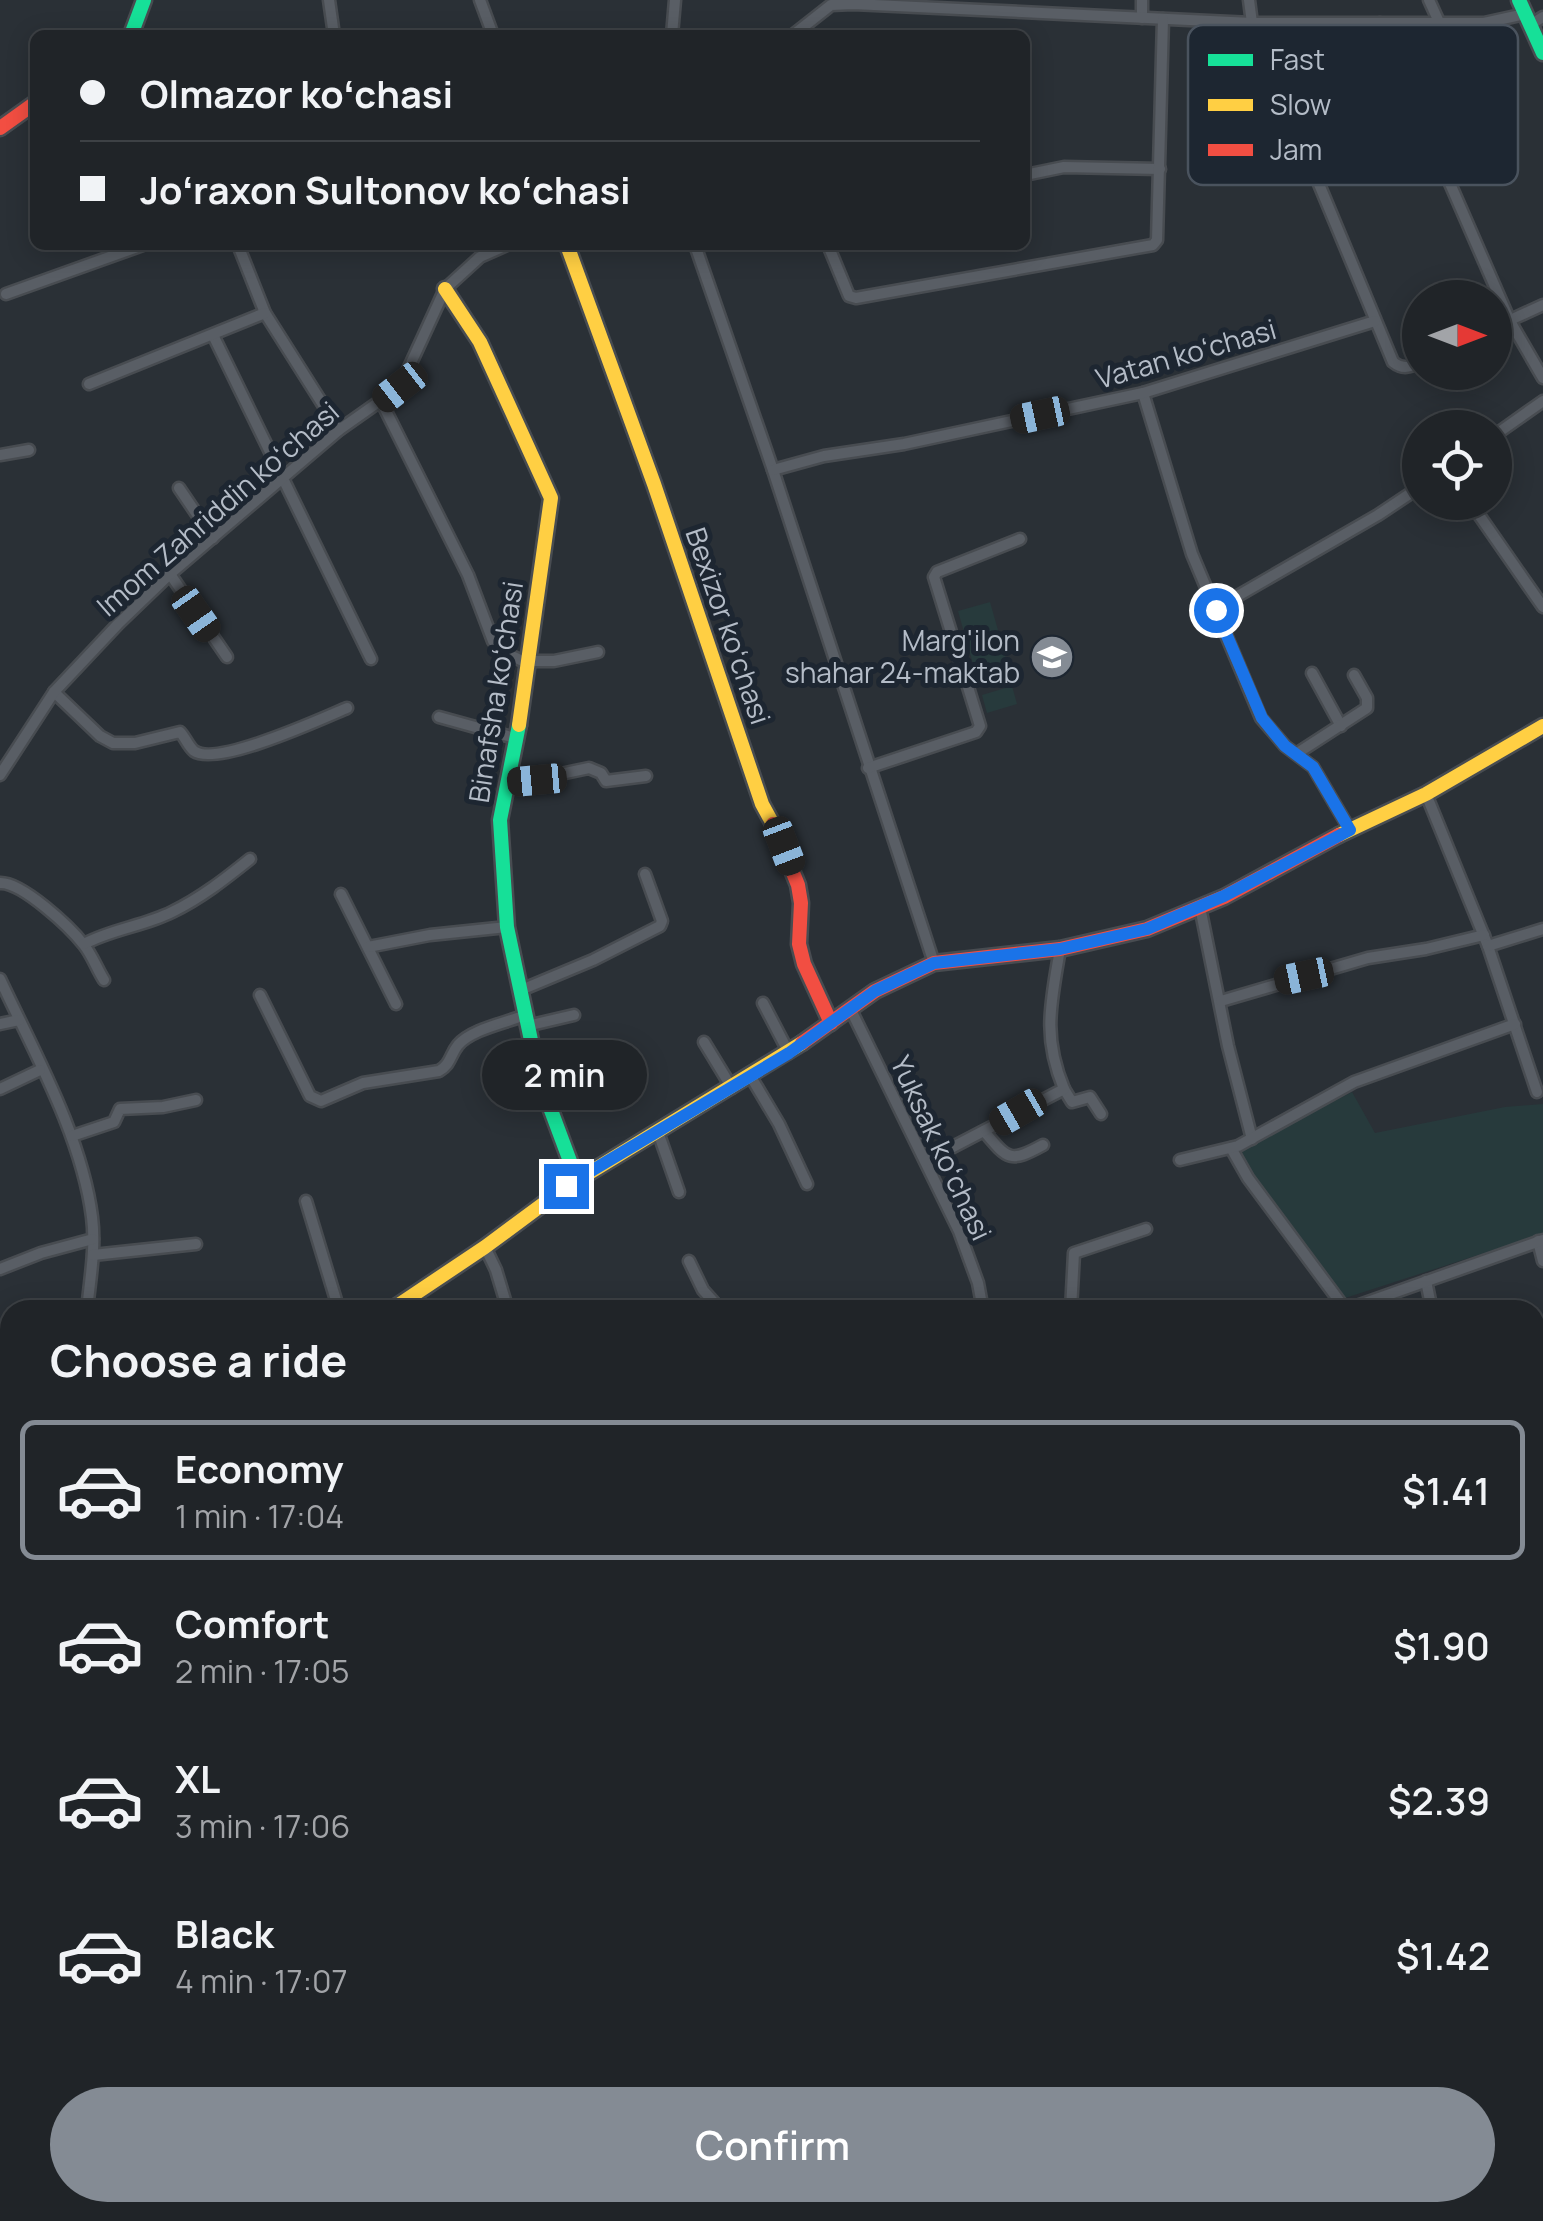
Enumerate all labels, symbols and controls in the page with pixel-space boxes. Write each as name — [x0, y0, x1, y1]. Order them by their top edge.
legend — [1188, 25, 1518, 185]
text: Fast — [1270, 40, 1325, 78]
text: Olmazor koʻchasi — [140, 67, 453, 119]
text: Slow — [1270, 85, 1331, 123]
text: Jam — [1270, 130, 1322, 168]
text: Joʻraxon Sultonov koʻchasi — [140, 163, 631, 215]
north arrow — [1402, 280, 1512, 390]
map controls — [1402, 280, 1512, 520]
street label: Vatan koʻchasi — [1091, 309, 1280, 397]
car — [367, 357, 433, 417]
street label: Imom Zahriddin koʻchasi — [88, 392, 347, 624]
car — [1008, 394, 1072, 436]
button: locate — [1402, 410, 1512, 520]
street label: Bexizor koʻchasi — [678, 522, 780, 729]
street label: Binafsha koʻchasi — [459, 578, 531, 805]
car — [167, 581, 225, 647]
route start — [1194, 588, 1239, 633]
place label: Marg'ilon shahar 24-maktab — [785, 621, 1020, 691]
school or university icon: Marg'ilon shahar 24-maktab — [1029, 634, 1075, 680]
car — [506, 762, 568, 798]
car — [759, 813, 809, 879]
car — [1272, 955, 1336, 997]
callout: 2 min — [484, 1041, 648, 1111]
street label: Yuksak koʻchasi — [882, 1049, 1001, 1246]
text: 2 min — [524, 1053, 605, 1097]
car — [985, 1084, 1051, 1140]
route end — [544, 1164, 589, 1209]
text: Choose a ride — [50, 1329, 347, 1391]
text: Economy — [175, 1442, 344, 1494]
icon: car — [55, 1445, 145, 1535]
text: $1.41 — [1402, 1464, 1490, 1516]
text: 1 min · 17:04 — [175, 1494, 344, 1538]
text: Comfort — [175, 1597, 329, 1649]
icon: car — [55, 1600, 145, 1690]
text: $1.90 — [1393, 1619, 1490, 1671]
text: 2 min · 17:05 — [175, 1649, 349, 1693]
text: XL — [175, 1752, 220, 1804]
icon: car — [55, 1755, 145, 1845]
text: $2.39 — [1388, 1774, 1490, 1826]
text: 3 min · 17:06 — [175, 1804, 350, 1848]
text: Black — [175, 1907, 274, 1959]
icon: car — [55, 1910, 145, 2000]
text: $1.42 — [1396, 1929, 1490, 1981]
text: 4 min · 17:07 — [175, 1959, 348, 2003]
button: Confirm — [50, 2087, 1495, 2202]

